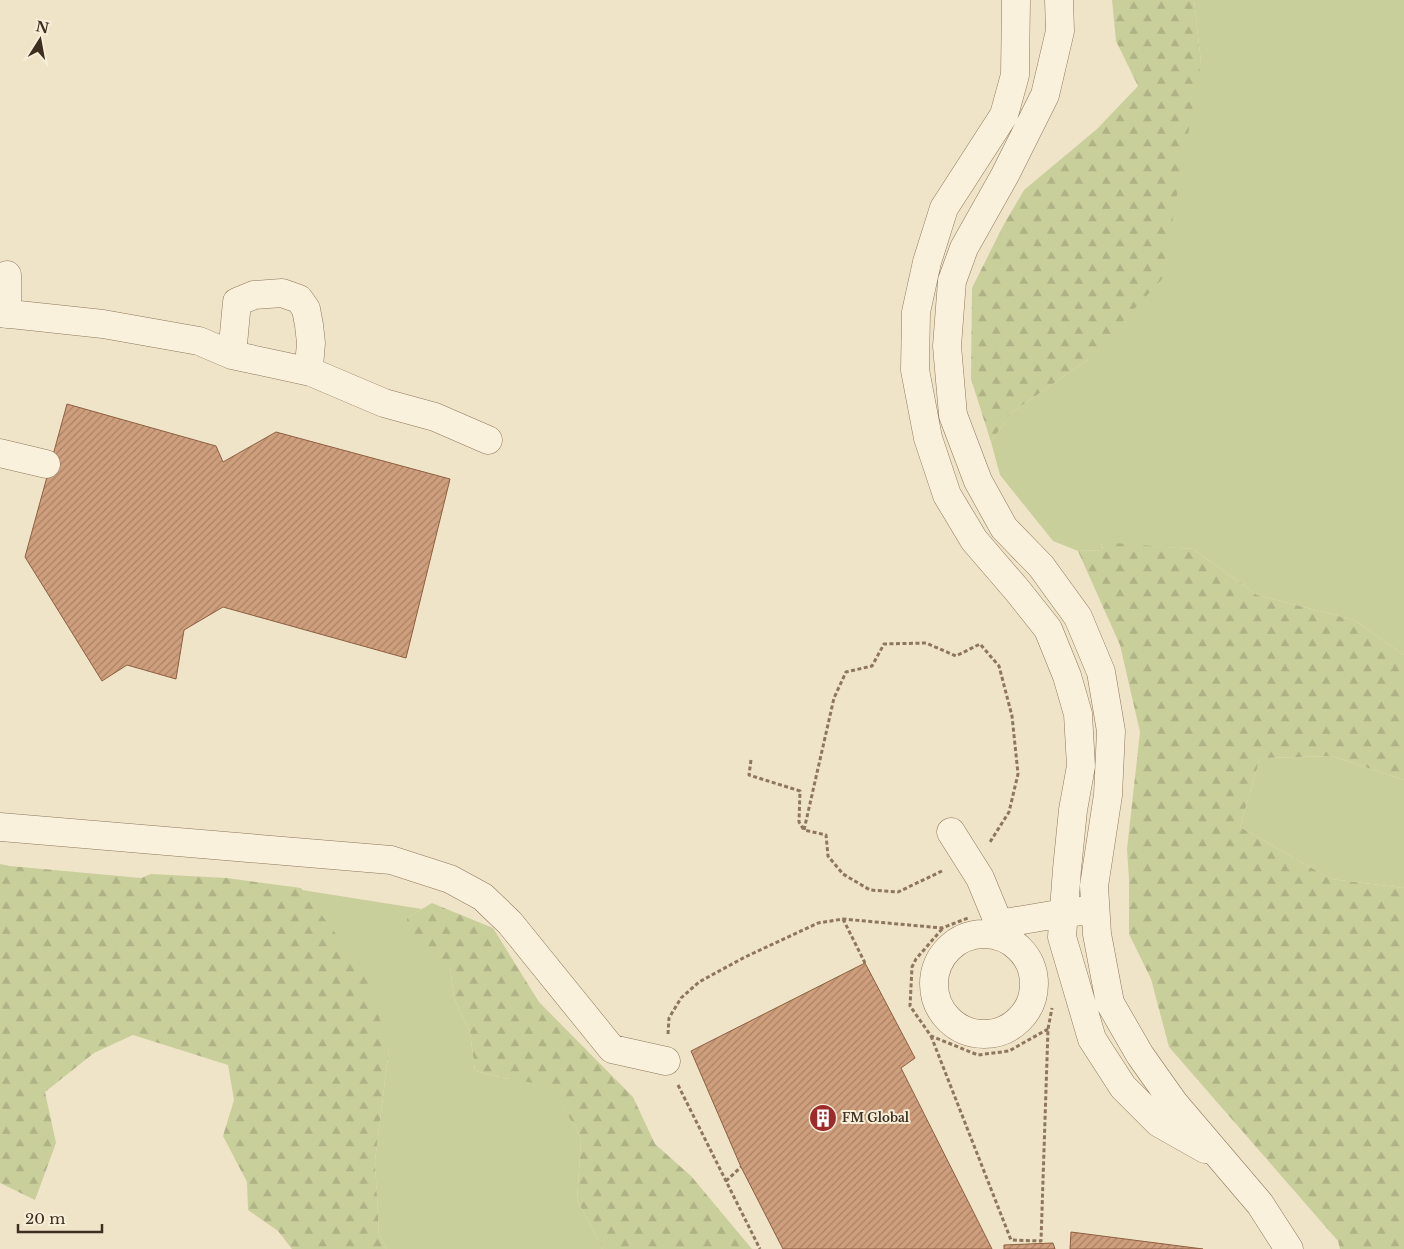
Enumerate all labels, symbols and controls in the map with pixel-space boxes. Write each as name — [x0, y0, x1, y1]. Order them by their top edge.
north arrow — [15, 15, 65, 65]
text: N — [34, 17, 51, 37]
building icon: FM Global — [808, 1103, 838, 1133]
place label: FM Global — [842, 1110, 910, 1125]
scale bar — [18, 1202, 101, 1234]
text: 20 m — [25, 1209, 65, 1228]

